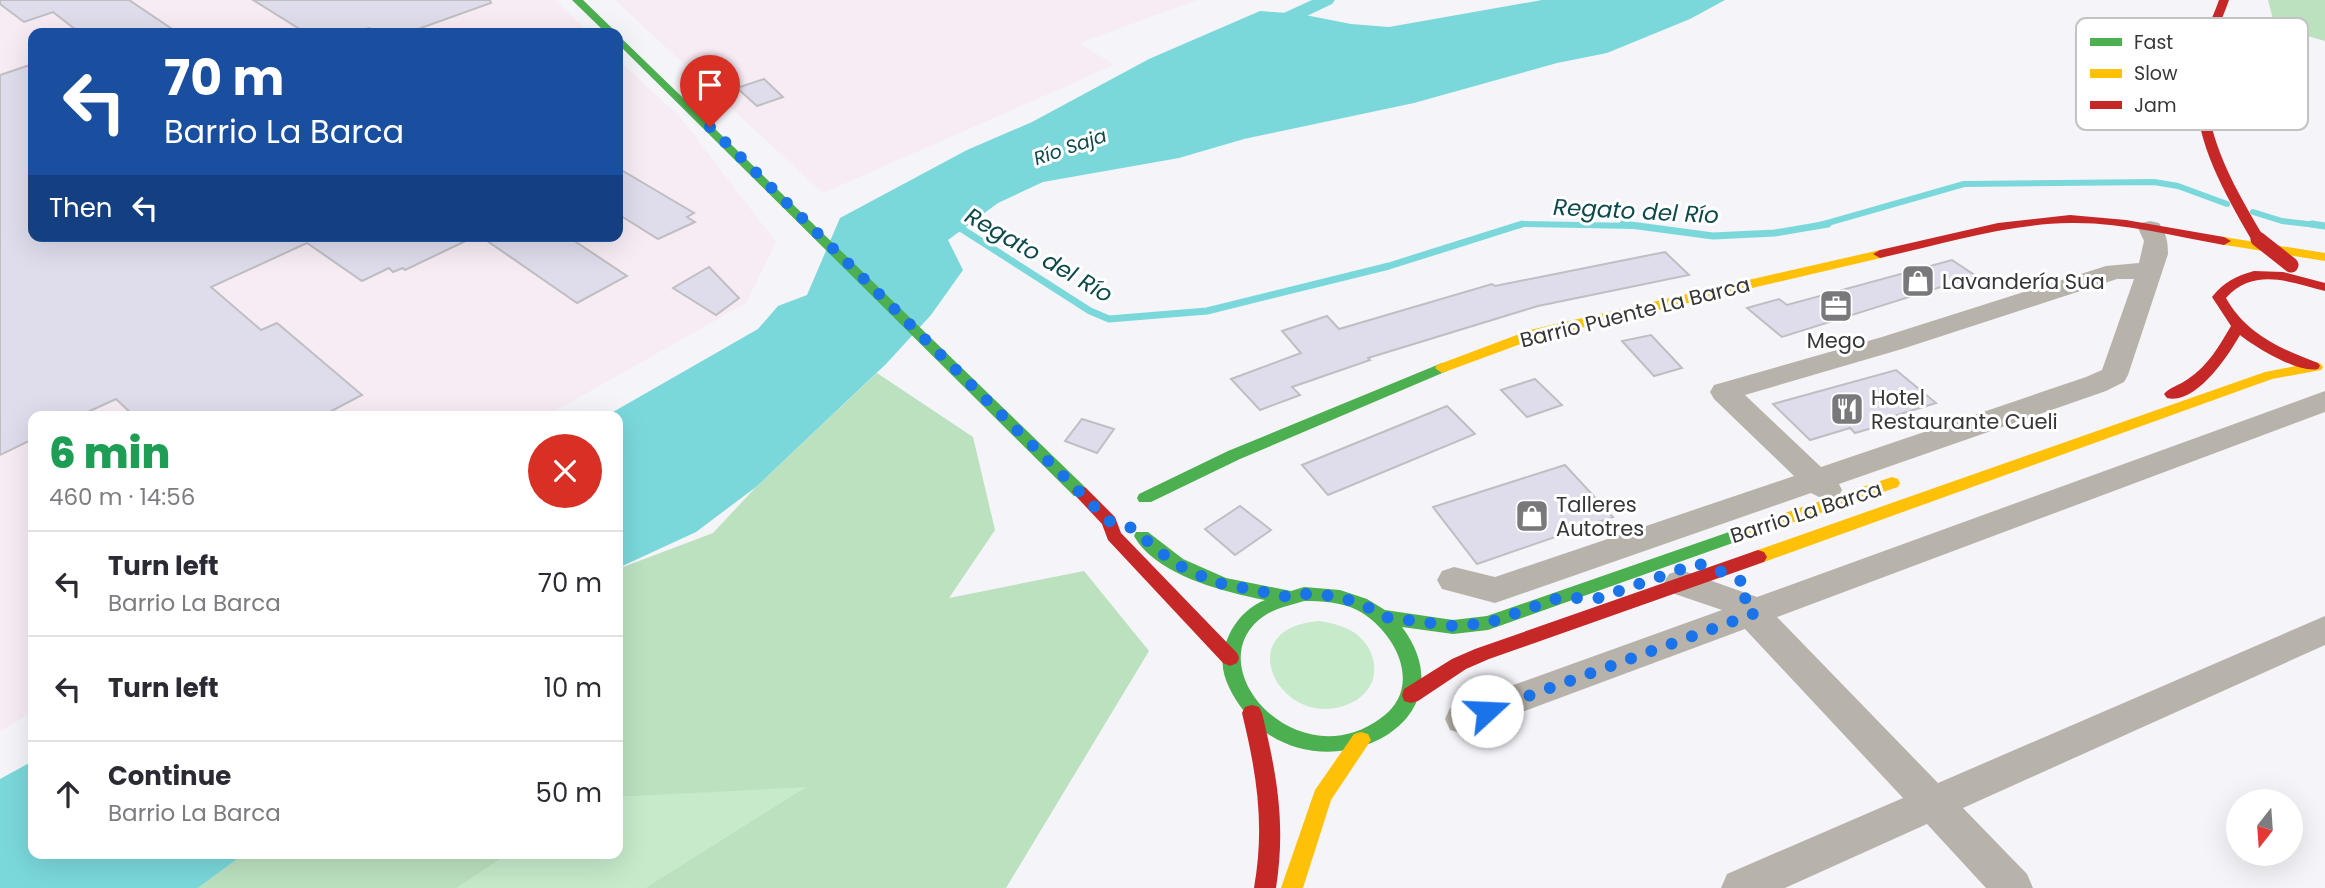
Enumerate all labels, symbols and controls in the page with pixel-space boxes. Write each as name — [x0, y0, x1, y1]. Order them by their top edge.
legend — [2076, 18, 2308, 130]
text: Fast — [2134, 29, 2173, 56]
text: 70 m — [164, 44, 284, 112]
pin — [680, 55, 740, 127]
icon: left — [49, 56, 140, 147]
text: Slow — [2134, 60, 2178, 87]
icon: arrive — [691, 66, 729, 104]
text: Jam — [2134, 92, 2176, 119]
text: Barrio La Barca — [164, 109, 404, 154]
water label: Río Saja — [1030, 122, 1110, 172]
icon: left — [126, 189, 164, 227]
text: Then — [49, 190, 112, 226]
water label: Regato del Río — [1552, 191, 1720, 231]
water label: Regato del Río — [959, 200, 1119, 310]
shop icon: Lavandería Sua — [1899, 262, 1937, 300]
place label: Lavandería Sua — [1942, 267, 2105, 296]
street label: Barrio Puente La Barca — [1517, 269, 1753, 355]
office icon: Mego — [1817, 287, 1855, 325]
place label: Mego — [1807, 326, 1865, 355]
place label: Hotel Restaurante Cueli — [1871, 383, 2058, 436]
restaurant icon: Hotel Restaurante Cueli — [1828, 390, 1866, 428]
text: 6 min — [49, 424, 170, 483]
button: close — [528, 434, 602, 508]
street label: Barrio La Barca — [1727, 474, 1885, 550]
text: 460 m · 14:56 — [49, 481, 195, 513]
place label: Talleres Autotres — [1556, 490, 1644, 543]
shop icon: Talleres Autotres — [1513, 497, 1551, 535]
text: Turn left — [108, 548, 219, 584]
icon: left — [49, 565, 87, 603]
text: 70 m — [538, 565, 602, 601]
text: Barrio La Barca — [108, 587, 281, 619]
icon: left — [49, 670, 87, 708]
text: Turn left — [108, 670, 219, 706]
text: 10 m — [544, 670, 602, 706]
position arrow — [1450, 674, 1524, 748]
text: Continue — [108, 758, 231, 794]
icon: ahead — [49, 775, 87, 813]
text: 50 m — [536, 775, 602, 811]
north arrow — [2226, 789, 2303, 866]
map controls — [2226, 789, 2303, 866]
text: Barrio La Barca — [108, 797, 281, 829]

